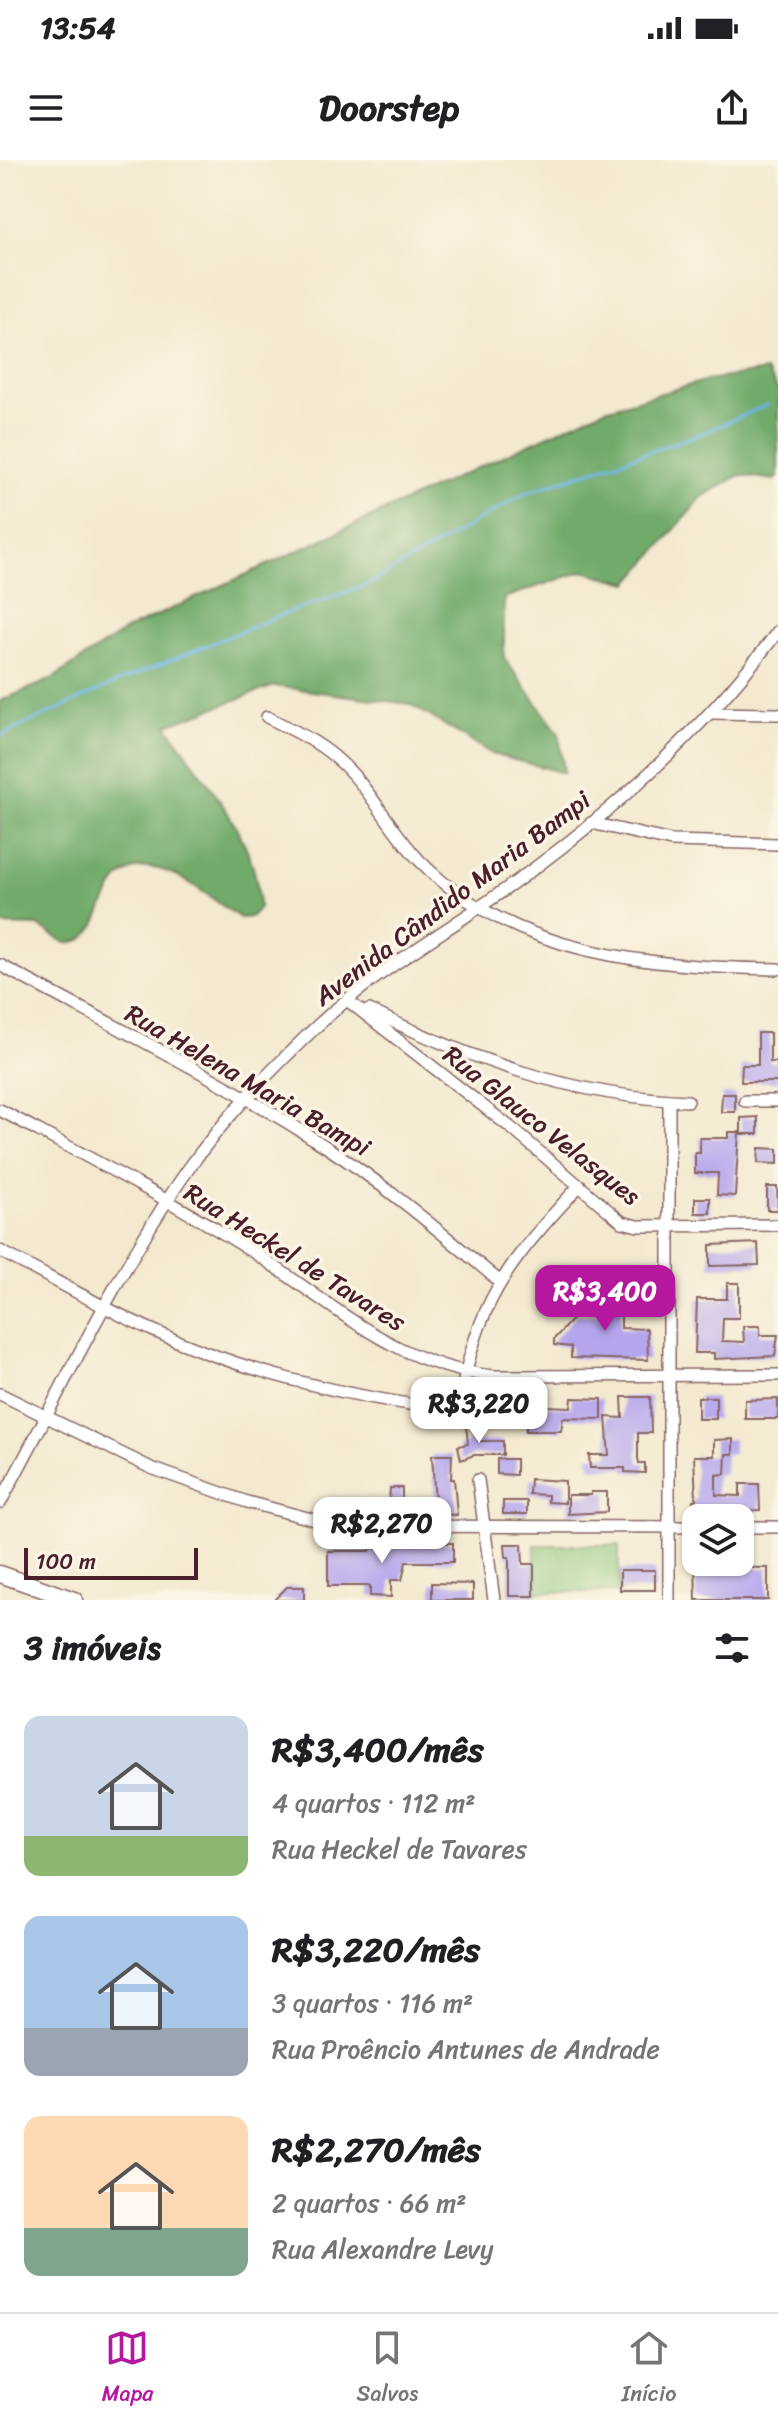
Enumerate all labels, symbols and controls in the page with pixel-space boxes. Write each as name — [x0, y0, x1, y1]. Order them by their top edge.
text: 13:54 — [40, 1, 115, 55]
text: Doorstep — [319, 76, 459, 140]
icon: menu — [24, 86, 68, 130]
icon: share — [710, 86, 754, 130]
street label: Avenida Cândido Maria Bampi — [303, 778, 601, 1019]
street label: Rua Helena Maria Bampi — [116, 991, 380, 1170]
street label: Rua Glauco Velasques — [433, 1033, 651, 1218]
street label: Rua Heckel de Tavares — [175, 1170, 416, 1345]
pin: R$3,400 — [531, 1265, 679, 1333]
text: R$3,400 — [553, 1268, 657, 1314]
pin: R$3,220 — [405, 1377, 553, 1445]
text: R$3,220 — [429, 1380, 529, 1426]
pin: R$2,270 — [308, 1497, 456, 1565]
text: R$2,270 — [331, 1500, 433, 1546]
map controls — [682, 1504, 754, 1576]
button: layers — [682, 1504, 754, 1576]
text: 100 m — [36, 1542, 96, 1581]
scale bar — [24, 1544, 198, 1580]
text: 3 imóveis — [24, 1618, 161, 1678]
icon: filters — [710, 1626, 754, 1670]
text: R$3,400/mês — [272, 1720, 484, 1780]
icon: home — [88, 1748, 184, 1844]
text: 4 quartos · 112 m² — [272, 1780, 475, 1826]
text: Rua Heckel de Tavares — [272, 1826, 527, 1872]
text: R$3,220/mês — [272, 1920, 480, 1980]
icon: home — [88, 1948, 184, 2044]
text: 3 quartos · 116 m² — [272, 1980, 473, 2026]
text: Rua Proêncio Antunes de Andrade — [272, 2026, 660, 2072]
text: R$2,270/mês — [272, 2120, 481, 2180]
icon: home — [88, 2148, 184, 2244]
text: 2 quartos · 66 m² — [272, 2180, 466, 2226]
text: Rua Alexandre Levy — [272, 2226, 494, 2272]
tab: Mapa — [102, 2326, 153, 2413]
tab: Salvos — [357, 2326, 418, 2413]
tab: Início — [621, 2326, 676, 2413]

